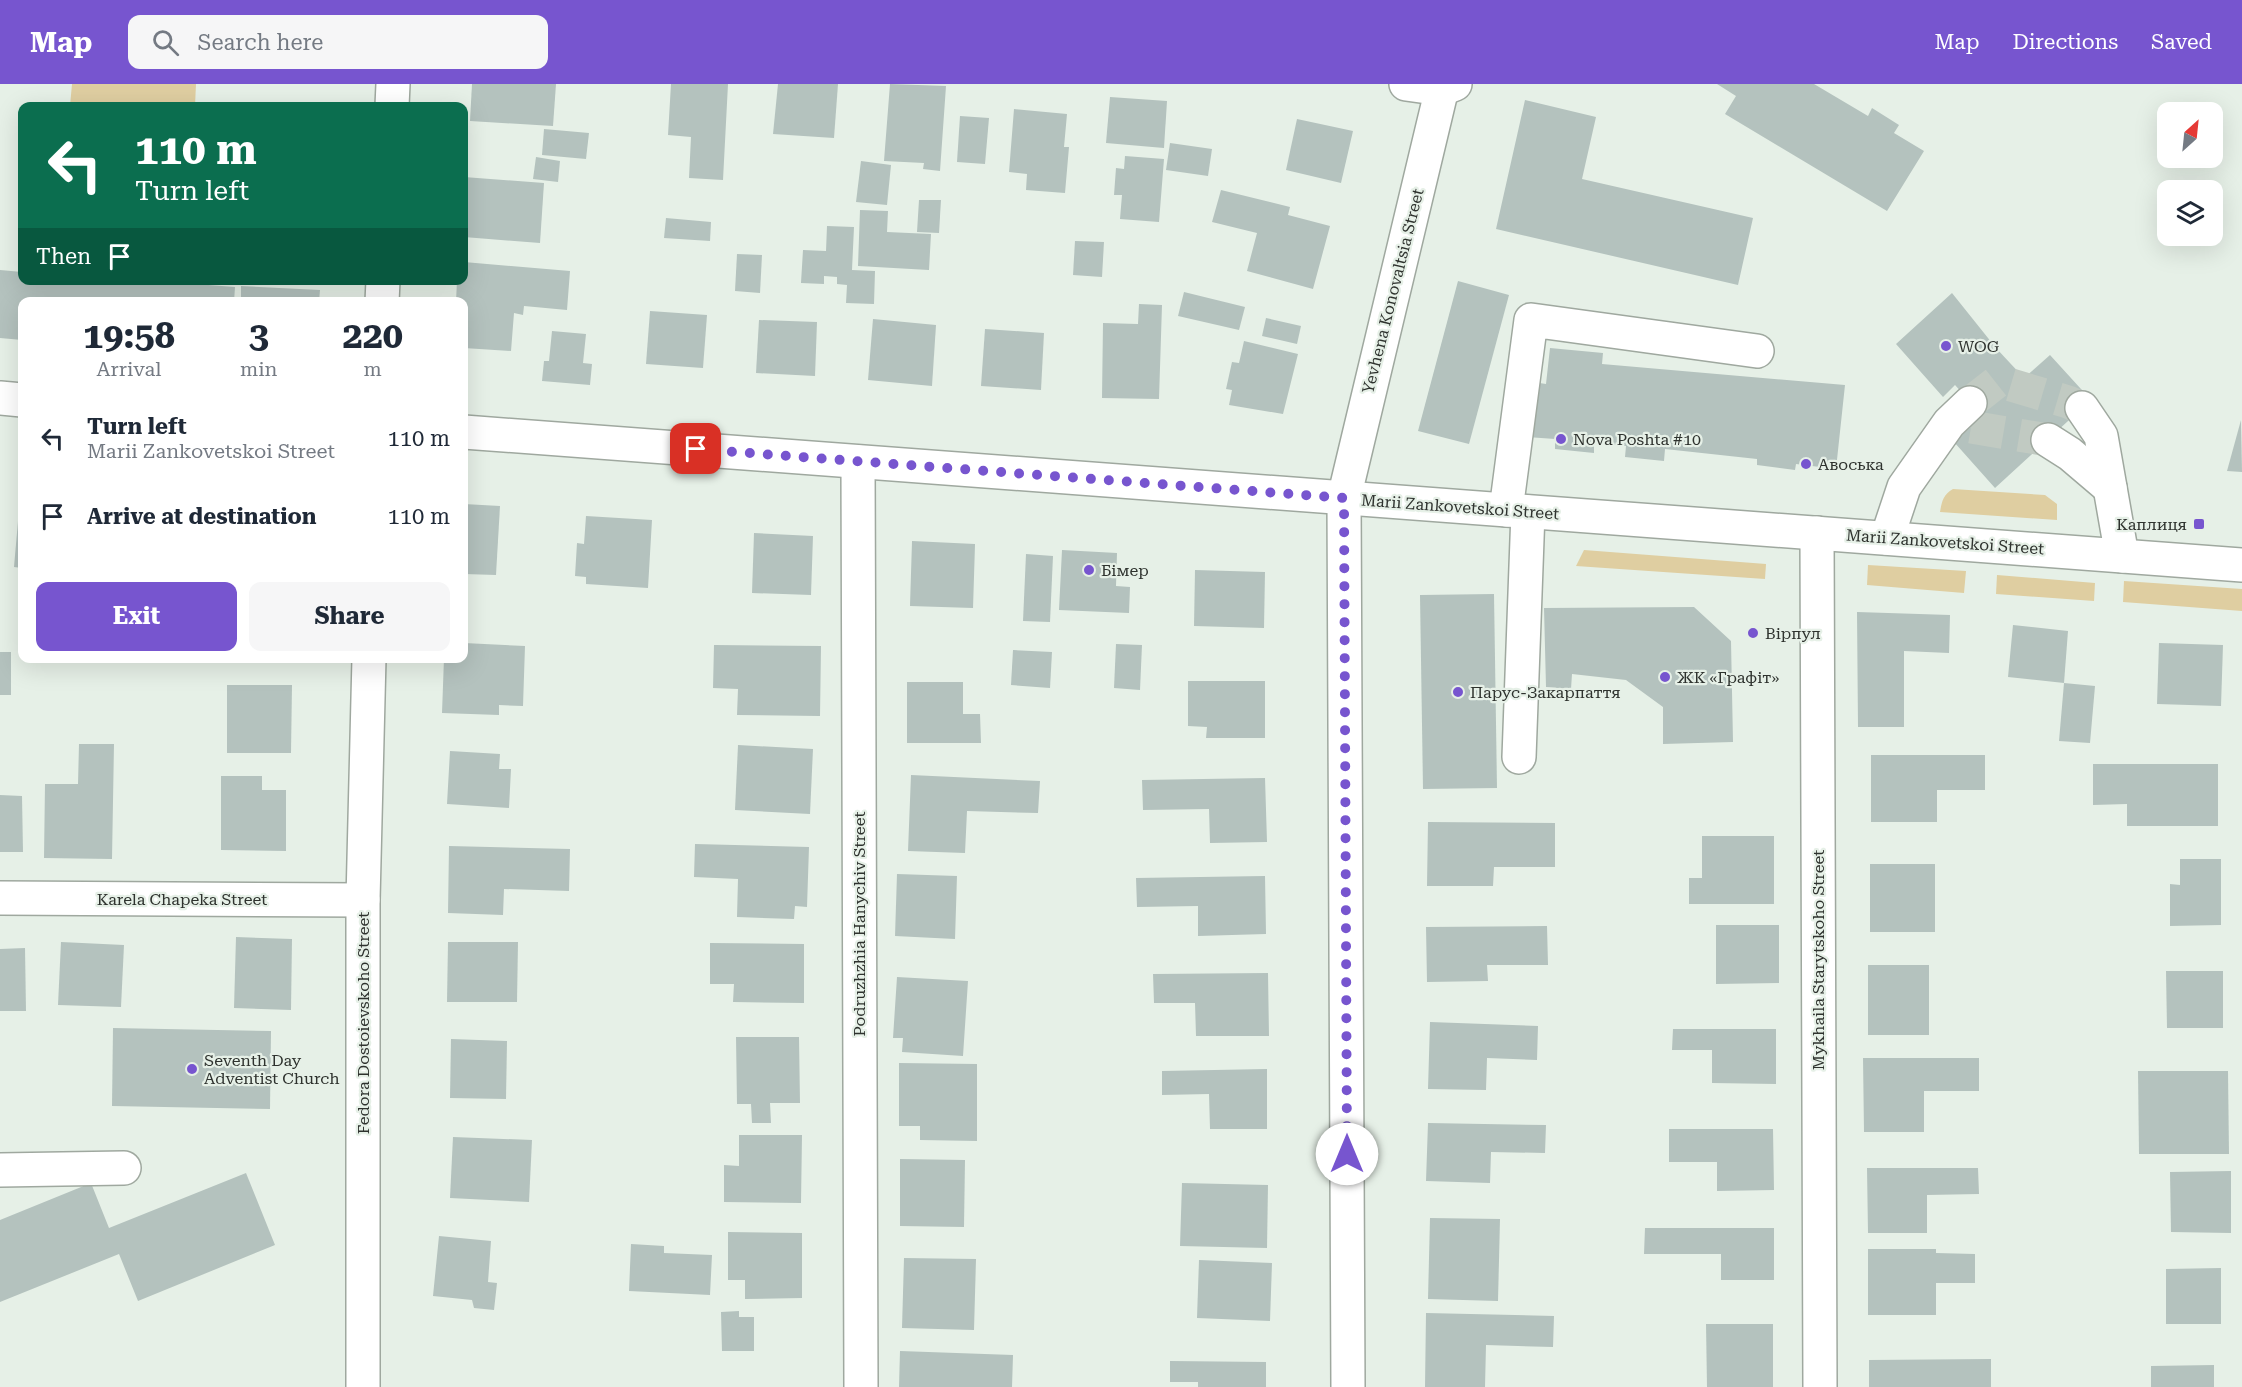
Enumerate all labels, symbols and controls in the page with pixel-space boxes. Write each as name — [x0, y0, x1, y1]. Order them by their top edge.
search box — [128, 15, 548, 69]
text: Map — [30, 26, 92, 59]
icon: search — [149, 26, 182, 59]
text: Search here — [197, 30, 323, 55]
text: Map — [1935, 30, 1979, 54]
text: Directions — [2012, 30, 2118, 54]
text: Saved — [2151, 30, 2212, 54]
north arrow — [2157, 102, 2223, 168]
map controls — [2157, 102, 2223, 246]
text: 110 m — [135, 125, 257, 174]
icon: left — [36, 126, 114, 204]
text: Turn left — [135, 175, 249, 207]
button: layers — [2157, 180, 2223, 246]
street label: Yevhena Konovaltsia Street — [1358, 187, 1428, 395]
icon: arrive — [103, 240, 136, 273]
text: Then — [36, 244, 91, 269]
text: 19:58 — [83, 315, 175, 357]
text: 3 — [249, 315, 269, 357]
text: 220 — [343, 315, 403, 357]
place label: WOG — [1958, 337, 2000, 356]
marker: WOG — [1939, 339, 1953, 353]
text: Arrival — [96, 357, 161, 381]
text: min — [240, 357, 277, 381]
text: m — [364, 357, 382, 381]
text: Turn left — [87, 414, 187, 439]
icon: left — [36, 422, 69, 455]
pin — [670, 423, 721, 474]
text: 110 m — [387, 426, 450, 451]
place label: Nova Poshta #10 — [1573, 430, 1701, 449]
icon: arrive — [679, 432, 712, 465]
marker: Nova Poshta #10 — [1554, 432, 1568, 446]
text: Marii Zankovetskoi Street — [87, 439, 335, 463]
place label: Авоська — [1818, 455, 1884, 474]
marker: Авоська — [1799, 457, 1813, 471]
street label: Marii Zankovetskoi Street — [1360, 491, 1560, 523]
icon: arrive — [36, 500, 69, 533]
text: Arrive at destination — [87, 504, 316, 529]
text: 110 m — [387, 504, 450, 529]
place label: Каплиця — [2116, 515, 2187, 534]
marker: Каплиця — [2192, 517, 2206, 531]
street label: Marii Zankovetskoi Street — [1845, 526, 2045, 558]
place label: Бімер — [1101, 561, 1149, 580]
marker: Бімер — [1082, 563, 1096, 577]
button: Exit — [36, 582, 237, 651]
button: Share — [249, 582, 450, 651]
place label: Вірпул — [1765, 624, 1821, 643]
marker: Вірпул — [1746, 626, 1760, 640]
place label: ЖК «Графіт» — [1677, 668, 1779, 687]
marker: ЖК «Графіт» — [1658, 670, 1672, 684]
place label: Парус-Закарпаття — [1470, 683, 1621, 702]
marker: Парус-Закарпаття — [1451, 685, 1465, 699]
street label: Podruzhzhia Hanychiv Street — [850, 812, 869, 1036]
street label: Mykhaila Starytskoho Street — [1809, 850, 1828, 1070]
street label: Karela Chapeka Street — [97, 890, 267, 909]
street label: Fedora Dostoievskoho Street — [354, 912, 373, 1134]
place label: Seventh Day Adventist Church — [204, 1051, 340, 1088]
marker: Seventh Day Adventist Church — [185, 1062, 199, 1076]
position arrow — [1315, 1122, 1379, 1186]

